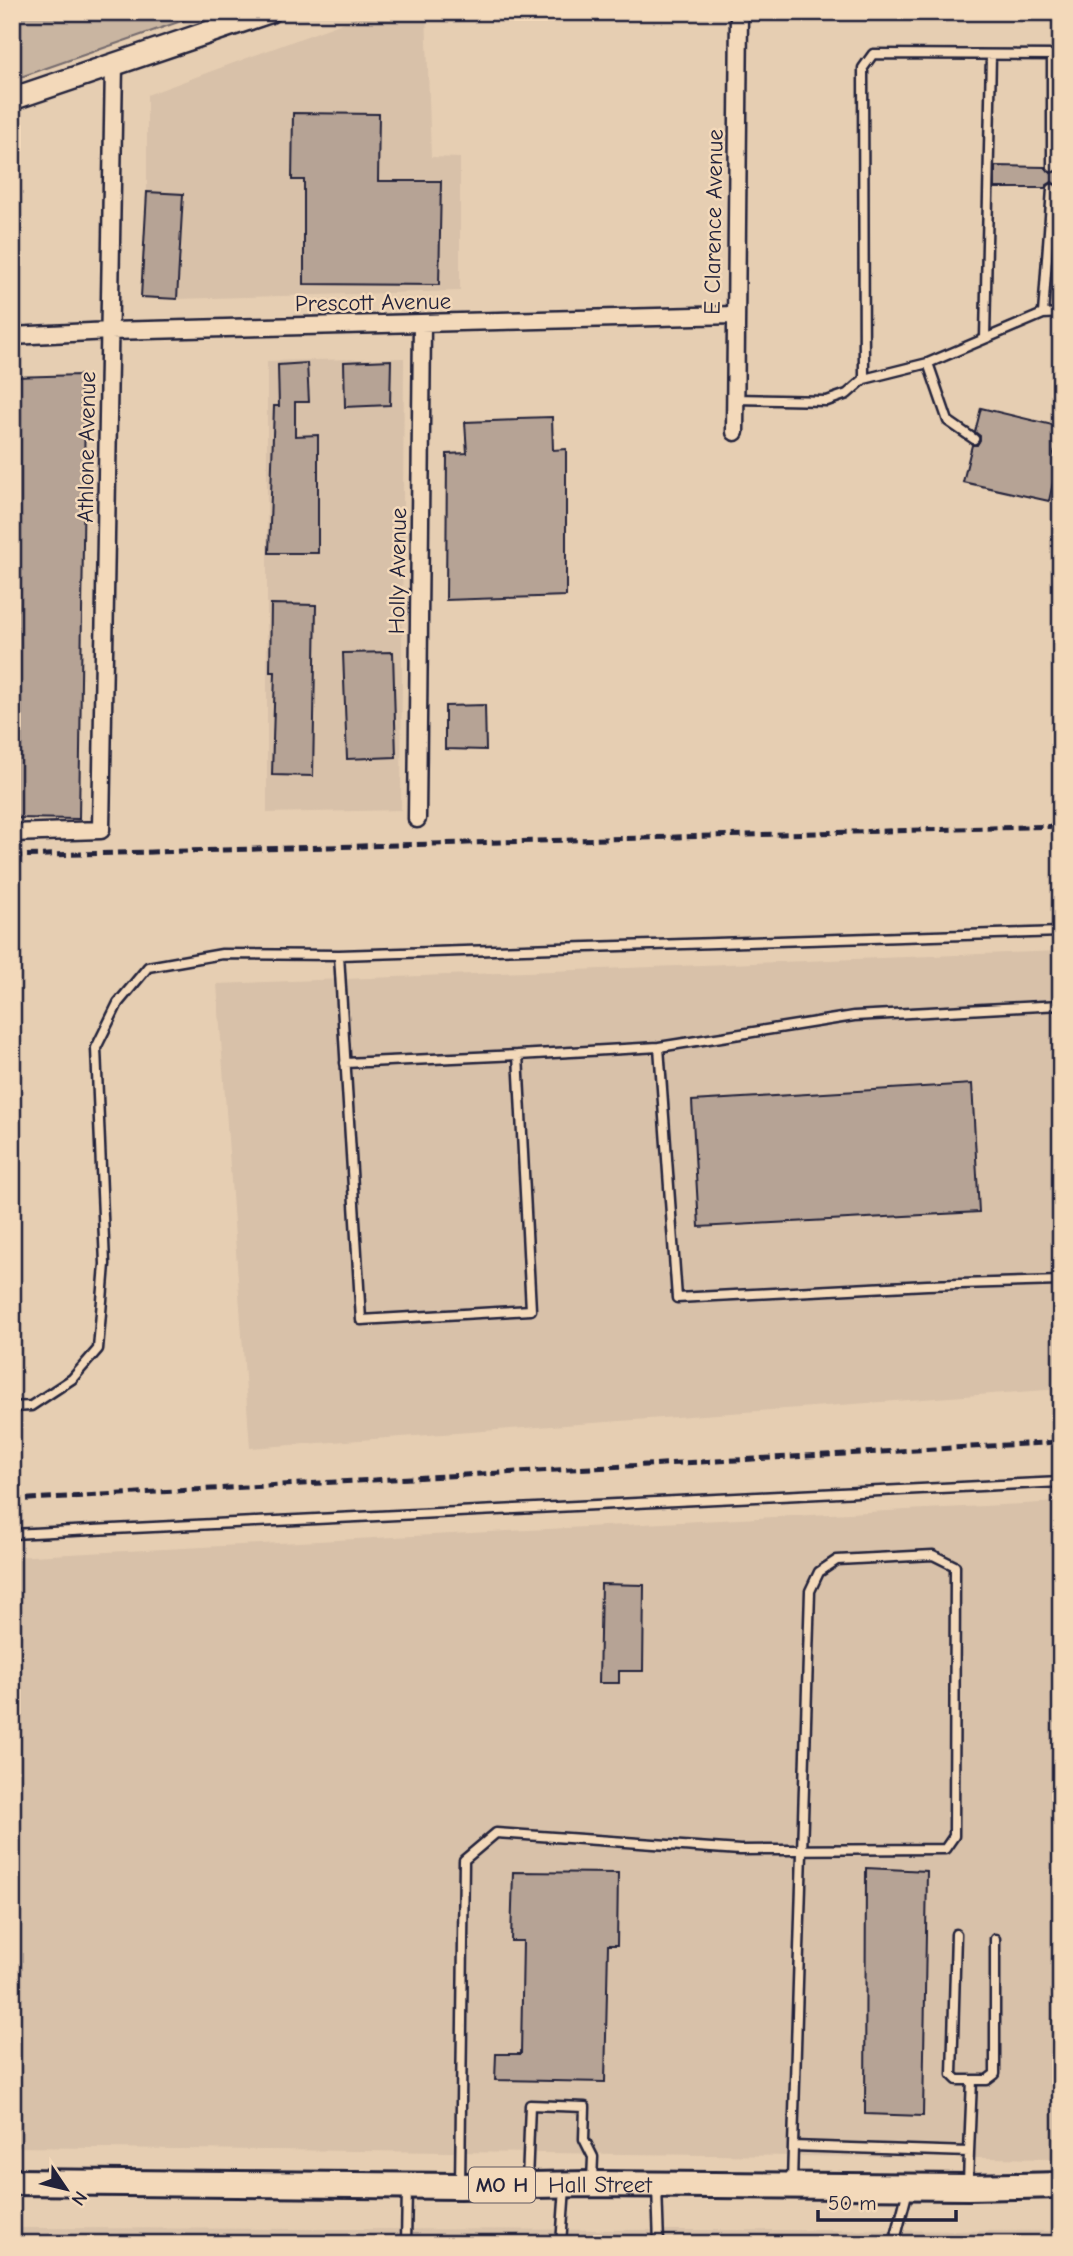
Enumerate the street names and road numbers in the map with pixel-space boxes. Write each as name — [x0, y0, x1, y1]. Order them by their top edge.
street label: E Clarence Avenue — [698, 129, 729, 315]
street label: Prescott Avenue — [295, 288, 451, 317]
street label: Athlone Avenue — [72, 371, 101, 523]
street label: Holly Avenue — [383, 507, 412, 635]
road number: MO H — [469, 2168, 535, 2202]
street label: Hall Street — [548, 2171, 653, 2199]

